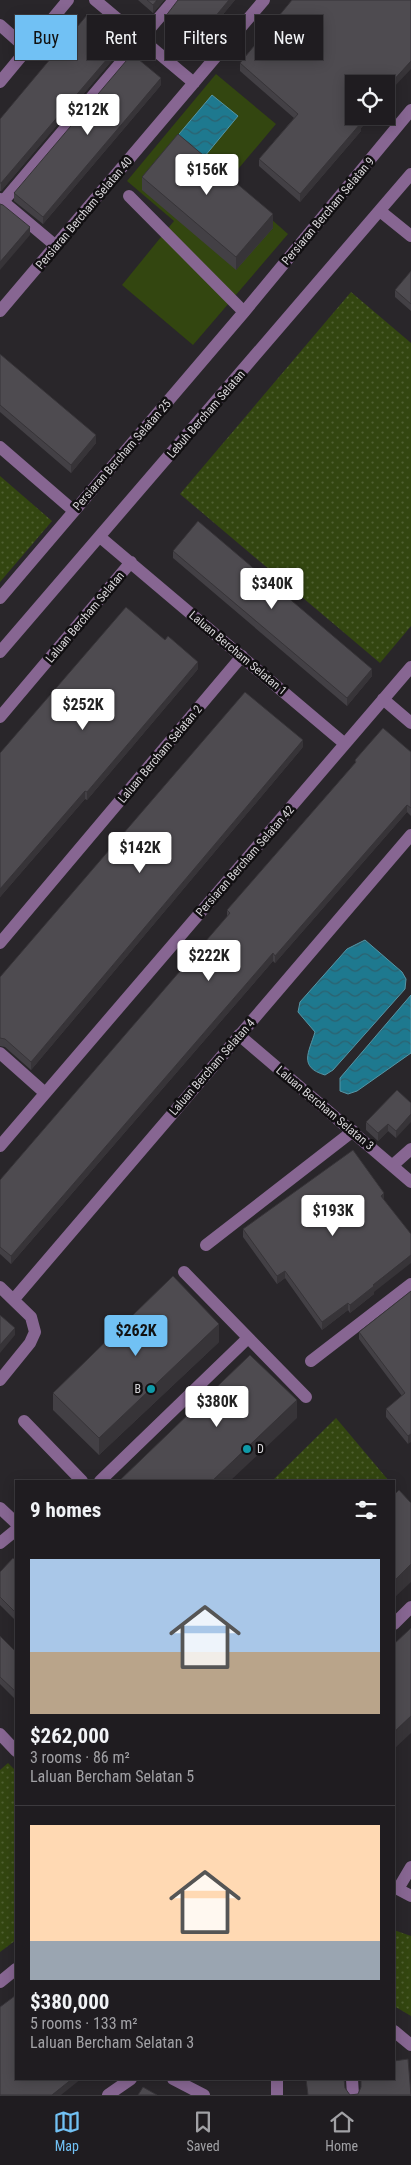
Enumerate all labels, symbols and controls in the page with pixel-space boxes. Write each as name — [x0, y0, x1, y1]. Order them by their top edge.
chip: Buy — [15, 15, 77, 60]
chip: Rent — [87, 15, 155, 60]
chip: Filters — [165, 15, 245, 60]
chip: New — [255, 15, 323, 60]
map controls — [345, 75, 395, 125]
button: locate — [345, 75, 395, 125]
pin: $212K — [53, 94, 123, 136]
text: $212K — [67, 100, 109, 119]
street label: Persiaran Bercham Selatan 40 — [33, 154, 135, 272]
pin: $156K — [172, 154, 242, 196]
street label: Persiaran Bercham Selatan 9 — [279, 154, 377, 268]
text: $156K — [186, 160, 228, 179]
street label: Lebuh Bercham Selatan — [164, 367, 248, 461]
street label: Persiaran Bercham Selatan 25 — [70, 397, 174, 513]
pin: $340K — [237, 568, 307, 610]
street label: Laluan Bercham Selatan — [43, 569, 127, 665]
text: $340K — [251, 574, 293, 593]
street label: Laluan Bercham Selatan 1 — [186, 608, 290, 698]
pin: $252K — [48, 688, 118, 731]
text: $252K — [62, 695, 104, 714]
street label: Laluan Bercham Selatan 2 — [115, 702, 205, 806]
street label: Persiaran Bercham Selatan 42 — [193, 803, 297, 919]
pin: $142K — [105, 832, 175, 874]
text: $142K — [119, 838, 161, 857]
pin: $222K — [174, 940, 244, 982]
text: $222K — [188, 946, 230, 965]
street label: Laluan Bercham Selatan 4 — [166, 1016, 258, 1118]
street label: Laluan Bercham Selatan 3 — [273, 1063, 377, 1153]
pin: $193K — [298, 1194, 368, 1237]
text: $193K — [312, 1201, 354, 1220]
pin: $262K — [101, 1314, 171, 1357]
text: $262K — [115, 1321, 157, 1340]
place label: B — [134, 1382, 141, 1396]
marker: B — [145, 1383, 157, 1395]
pin: $380K — [182, 1386, 252, 1428]
text: $380K — [196, 1392, 238, 1411]
place label: D — [257, 1442, 264, 1456]
marker: D — [241, 1443, 253, 1455]
icon: filters — [352, 1496, 380, 1524]
text: 9 homes — [30, 1498, 101, 1522]
icon: home — [160, 1592, 250, 1682]
text: $262,000 — [30, 1724, 109, 1748]
text: 3 rooms · 86 m² — [30, 1748, 130, 1767]
text: Laluan Bercham Selatan 5 — [30, 1767, 194, 1786]
icon: home — [160, 1857, 250, 1947]
text: $380,000 — [30, 1990, 109, 2014]
text: 5 rooms · 133 m² — [30, 2014, 138, 2033]
text: Laluan Bercham Selatan 3 — [30, 2033, 194, 2052]
tab: Map — [53, 2108, 81, 2154]
tab: Saved — [186, 2108, 220, 2154]
tab: Home — [325, 2108, 358, 2154]

